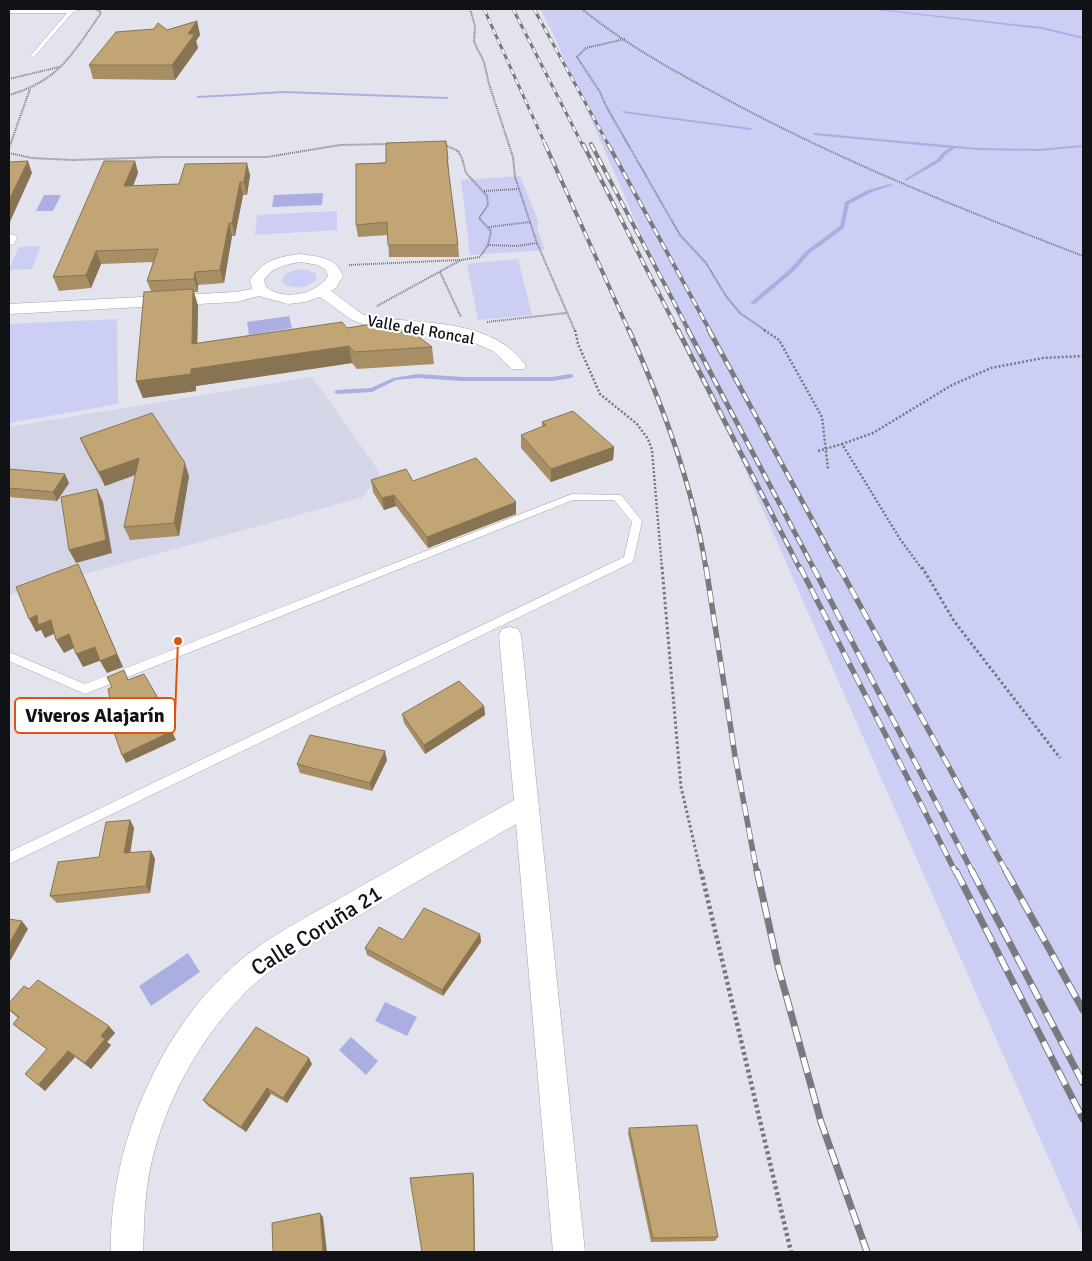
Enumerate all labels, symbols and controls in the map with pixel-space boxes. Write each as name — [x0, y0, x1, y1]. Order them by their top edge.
street label: Valle del Roncal — [366, 311, 476, 349]
callout: Viveros Alajarín — [15, 698, 175, 733]
text: Viveros Alajarín — [25, 703, 165, 728]
street label: Calle Coruña 21 — [246, 879, 387, 981]

